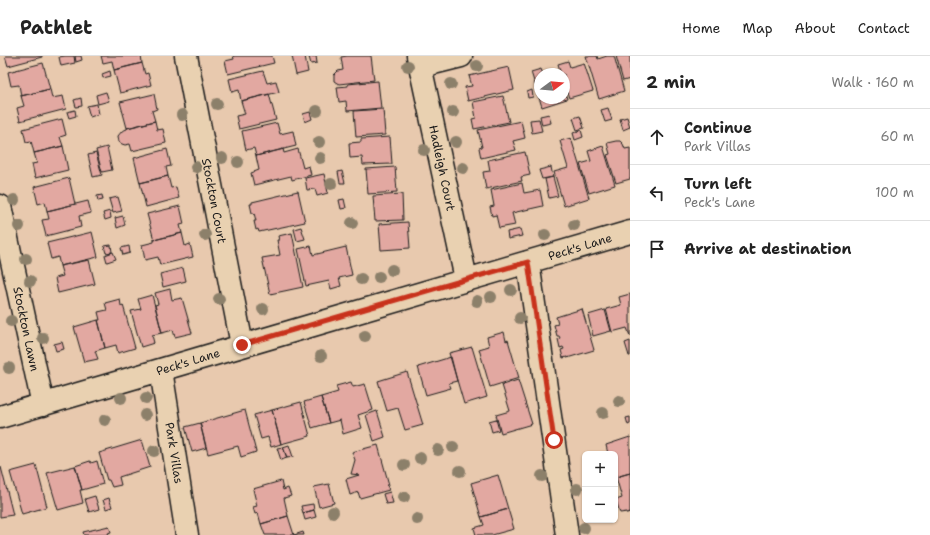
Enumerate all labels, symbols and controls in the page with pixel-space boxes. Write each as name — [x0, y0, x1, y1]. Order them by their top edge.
text: Pathlet — [20, 15, 92, 40]
text: Home — [682, 19, 721, 37]
text: Map — [743, 19, 773, 37]
text: About — [795, 19, 836, 37]
text: Contact — [858, 19, 910, 37]
north arrow — [534, 68, 570, 104]
text: 2 min — [646, 71, 696, 93]
text: Walk · 160 m — [832, 74, 914, 91]
text: Continue — [684, 118, 752, 138]
street label: Hadleigh Court — [425, 123, 459, 213]
icon: ahead — [646, 126, 668, 148]
text: 60 m — [881, 128, 914, 145]
text: Park Villas — [684, 138, 751, 155]
street label: Stockton Court — [198, 157, 230, 245]
text: Turn left — [684, 174, 752, 194]
icon: left — [646, 182, 668, 204]
text: 100 m — [875, 184, 914, 201]
text: Peck's Lane — [684, 194, 755, 211]
street label: Peck's Lane — [546, 230, 614, 264]
icon: arrive — [646, 238, 668, 260]
text: Arrive at destination — [684, 239, 852, 259]
street label: Stockton Lawn — [9, 285, 43, 373]
route end — [233, 336, 251, 354]
street label: Peck's Lane — [154, 345, 222, 379]
street label: Park Villas — [161, 421, 187, 485]
route start — [545, 431, 563, 449]
map controls — [582, 451, 618, 523]
button: + — [582, 451, 618, 487]
button: − — [582, 487, 618, 523]

